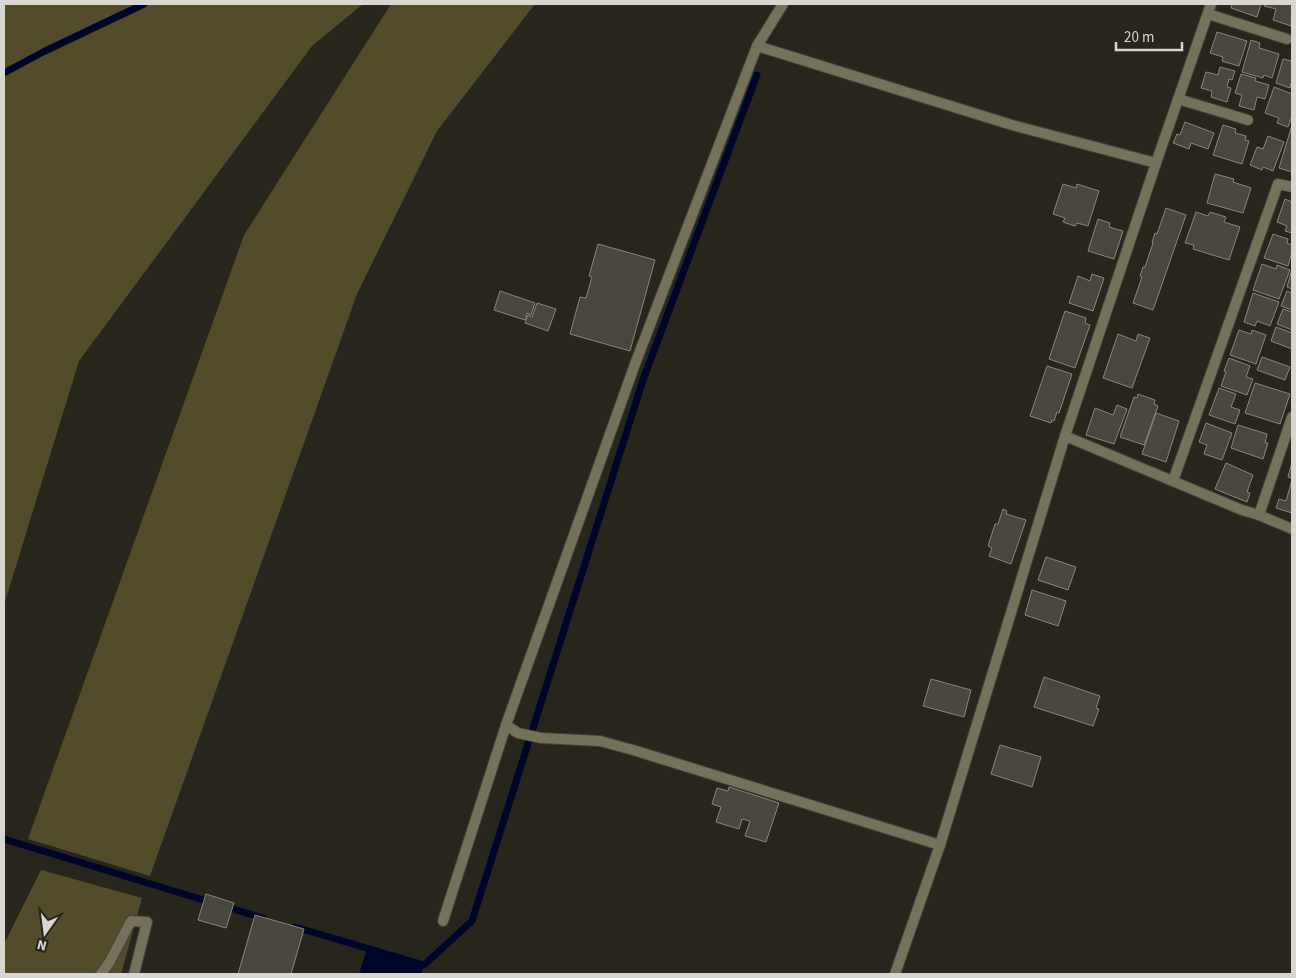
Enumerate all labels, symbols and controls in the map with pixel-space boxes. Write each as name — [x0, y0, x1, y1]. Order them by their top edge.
scale bar — [1116, 20, 1182, 52]
text: 20 m — [1124, 27, 1154, 48]
north arrow — [20, 908, 70, 958]
text: N — [35, 934, 49, 955]

